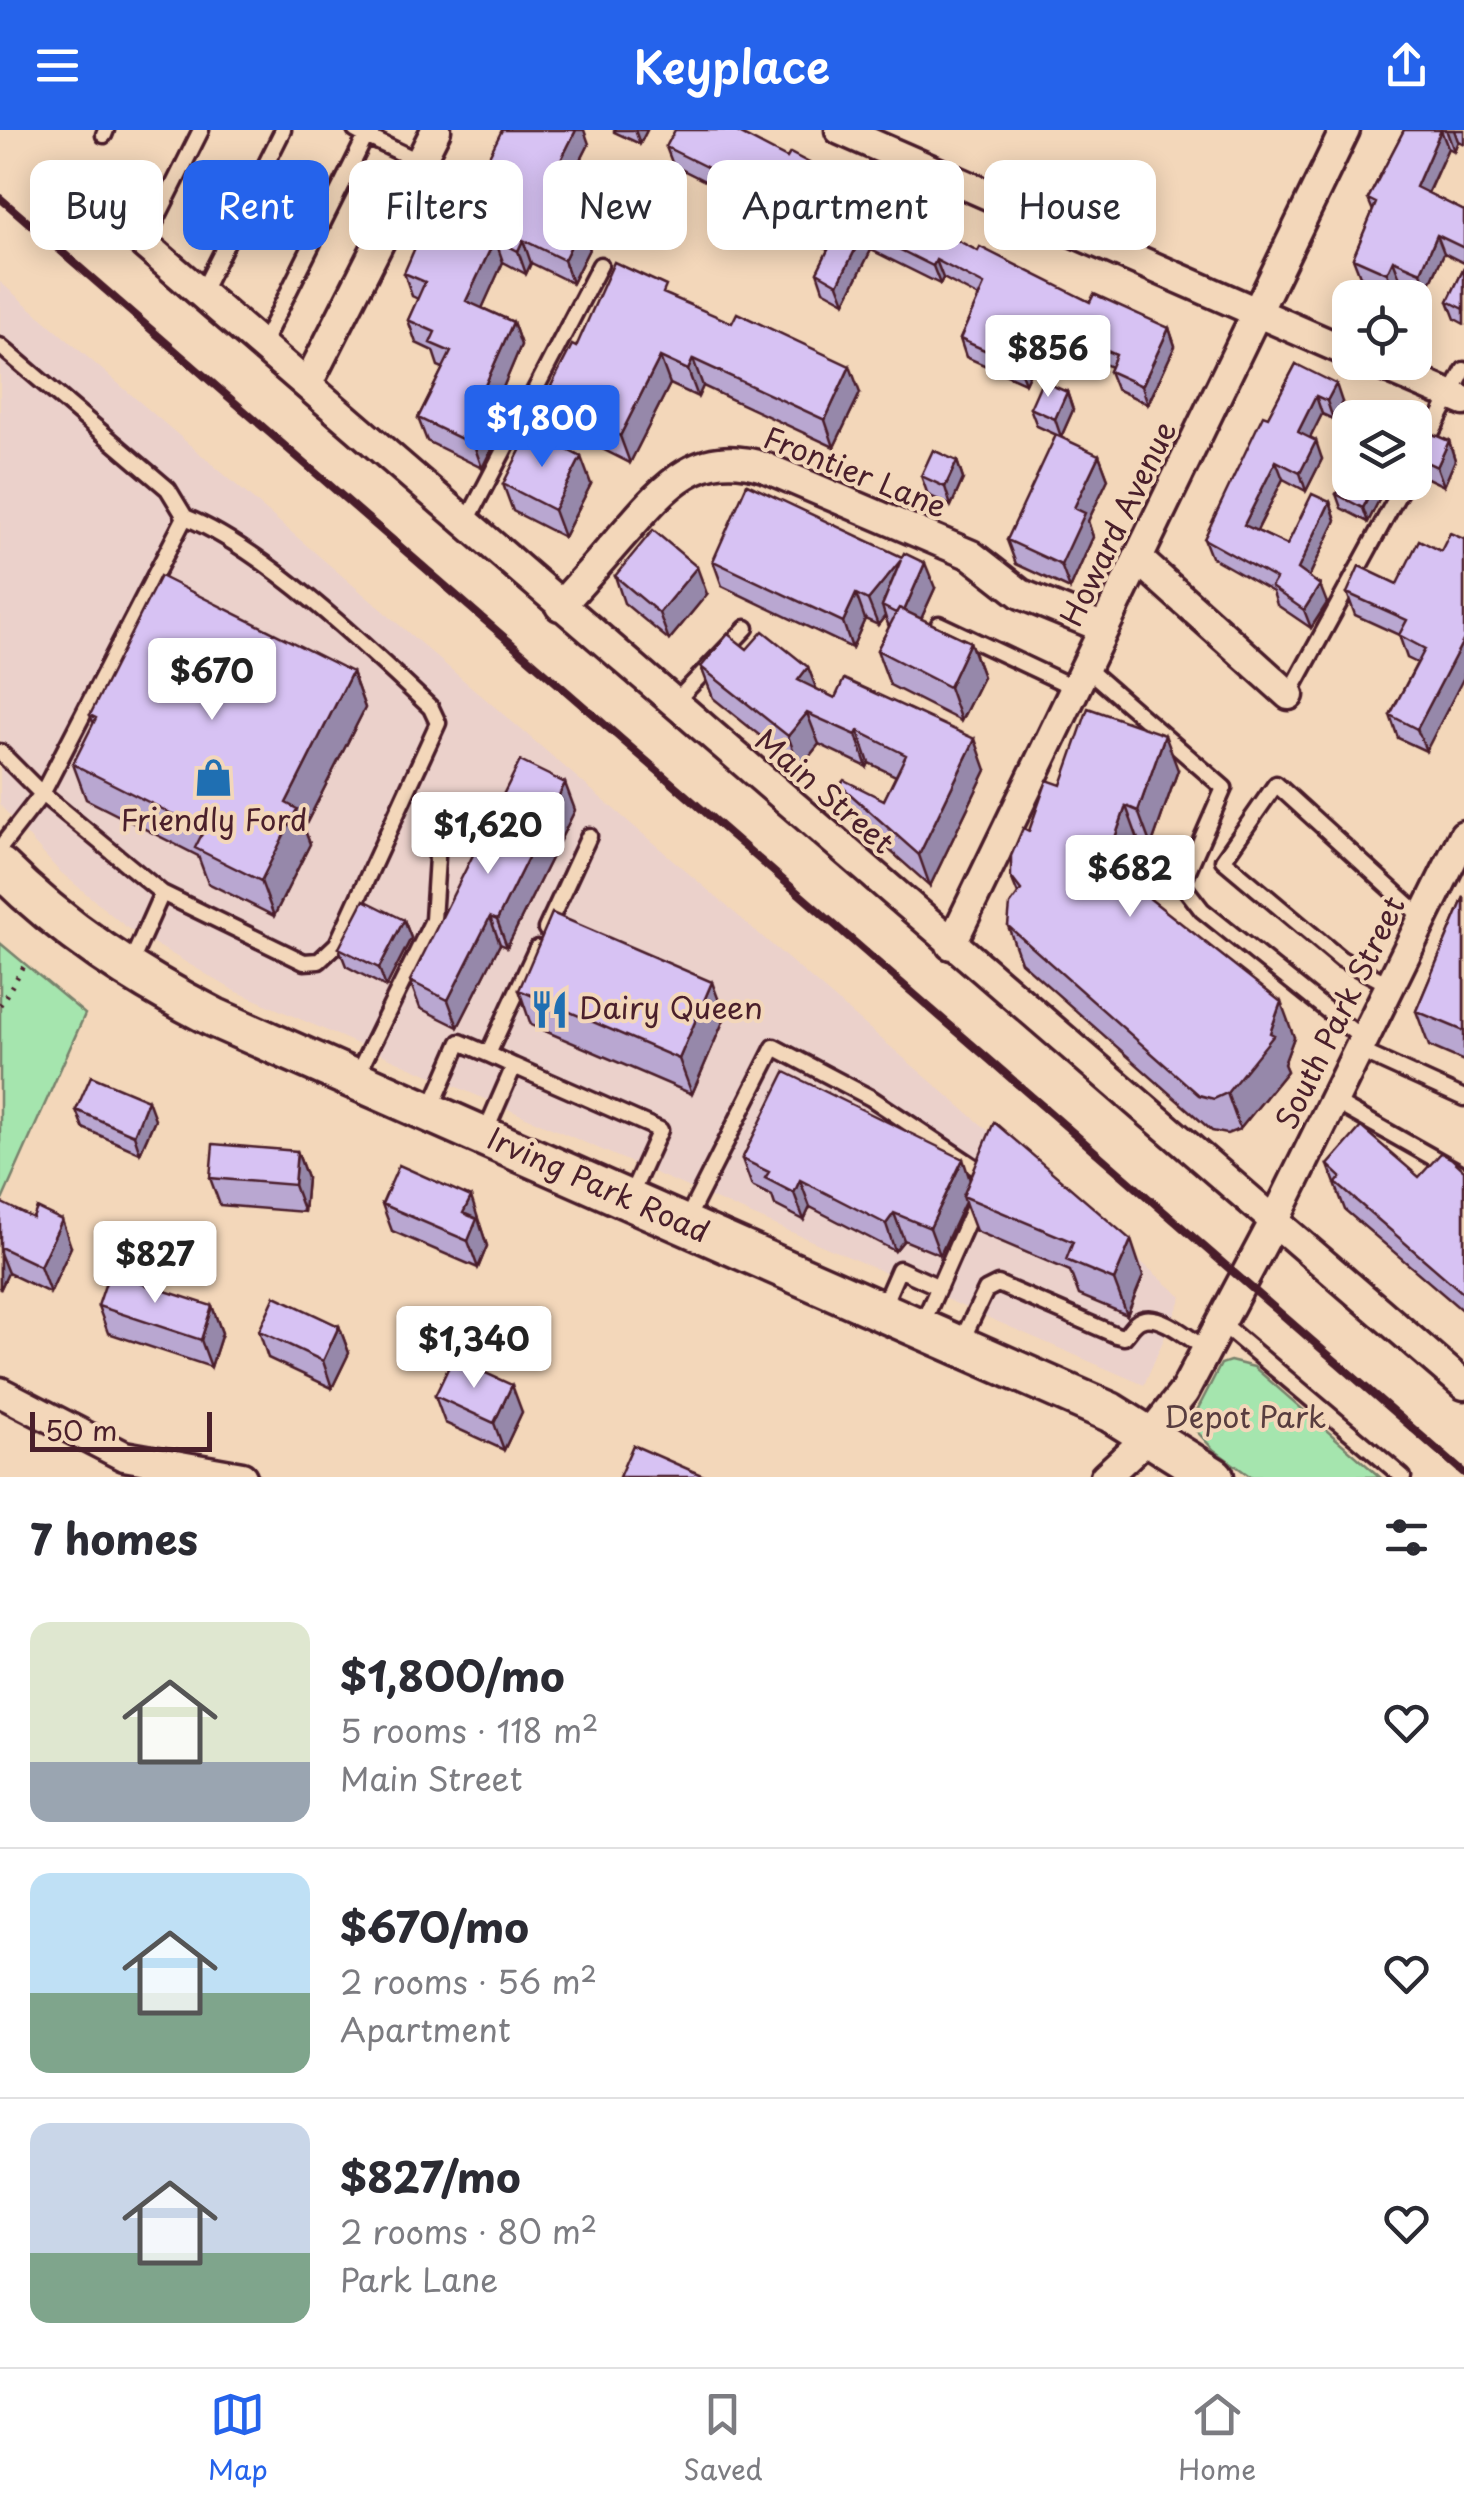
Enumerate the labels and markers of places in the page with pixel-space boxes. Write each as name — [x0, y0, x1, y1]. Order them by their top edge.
pin: $856 — [989, 315, 1107, 400]
pin: $1,800 — [461, 385, 623, 470]
pin: $670 — [153, 638, 271, 723]
shop icon: Friendly Ford — [193, 756, 235, 798]
pin: $1,620 — [407, 792, 569, 877]
place label: Friendly Ford — [120, 796, 308, 841]
pin: $682 — [1071, 835, 1189, 920]
place label: Dairy Queen — [579, 984, 763, 1029]
restaurant icon: Dairy Queen — [528, 988, 570, 1030]
pin: $827 — [96, 1221, 214, 1306]
pin: $1,340 — [393, 1306, 555, 1391]

